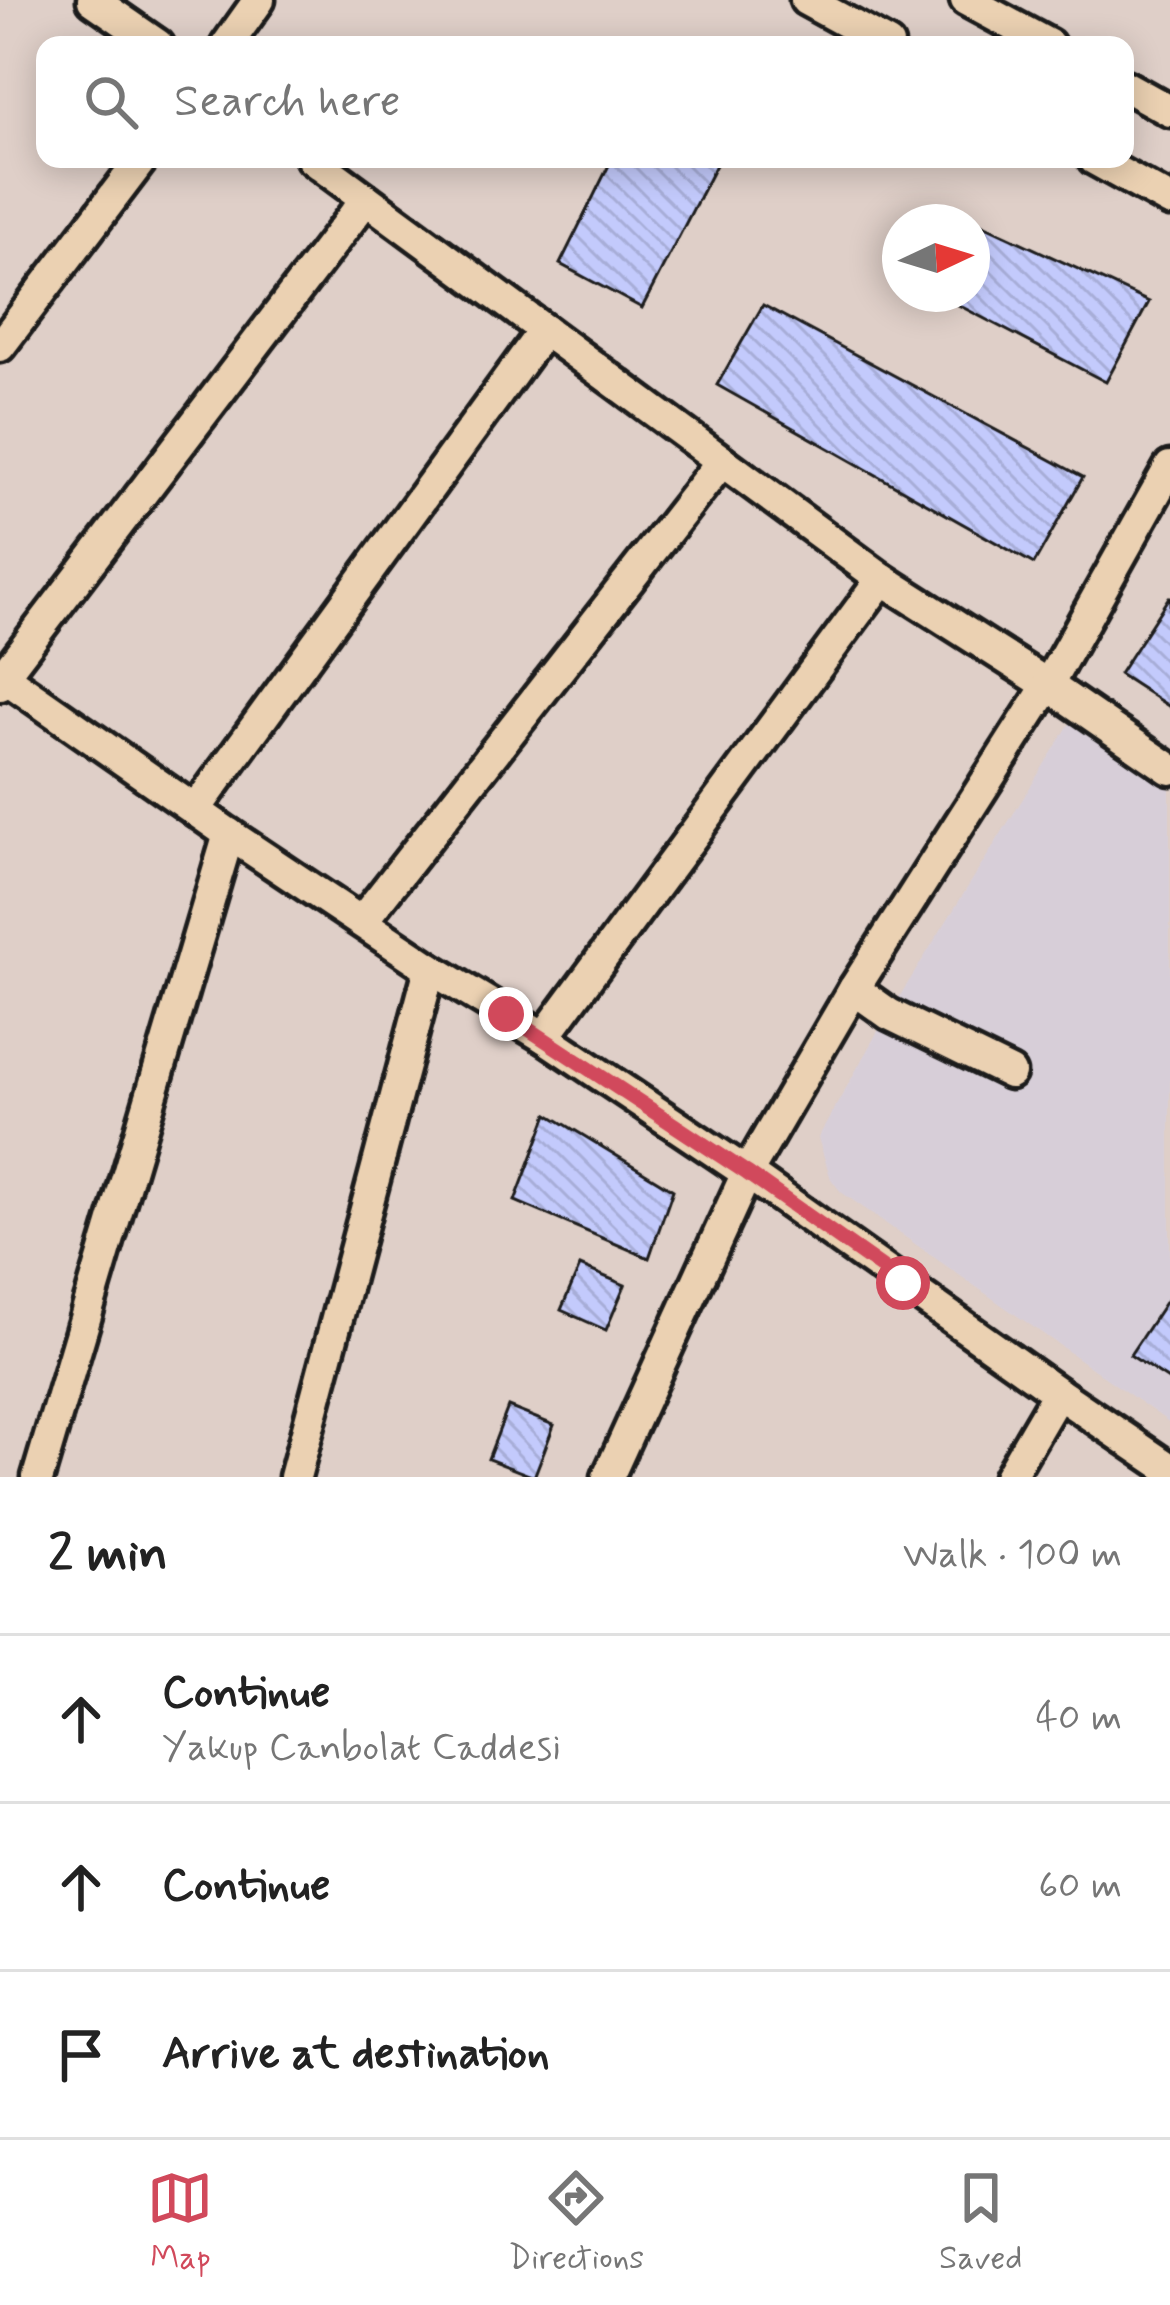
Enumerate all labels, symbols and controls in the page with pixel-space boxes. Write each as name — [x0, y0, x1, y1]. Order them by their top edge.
search box — [36, 36, 1134, 168]
icon: search — [78, 69, 144, 135]
text: Search here — [174, 73, 401, 132]
north arrow — [882, 204, 990, 312]
route end — [479, 987, 533, 1041]
route start — [876, 1256, 930, 1310]
text: 2 min — [48, 1522, 168, 1588]
text: Walk · 100 m — [903, 1530, 1122, 1581]
text: Continue — [162, 1664, 330, 1723]
icon: ahead — [48, 1686, 114, 1752]
text: 40 m — [1035, 1693, 1122, 1744]
text: Yakup Canbolat Caddesi — [162, 1723, 561, 1774]
icon: ahead — [48, 1854, 114, 1920]
text: Continue — [162, 1857, 330, 1916]
text: 60 m — [1038, 1861, 1122, 1912]
icon: arrive — [48, 2022, 114, 2088]
text: Arrive at destination — [162, 2025, 550, 2084]
tab: Map — [147, 2165, 213, 2281]
tab: Directions — [508, 2165, 644, 2281]
tab: Saved — [939, 2165, 1023, 2281]

